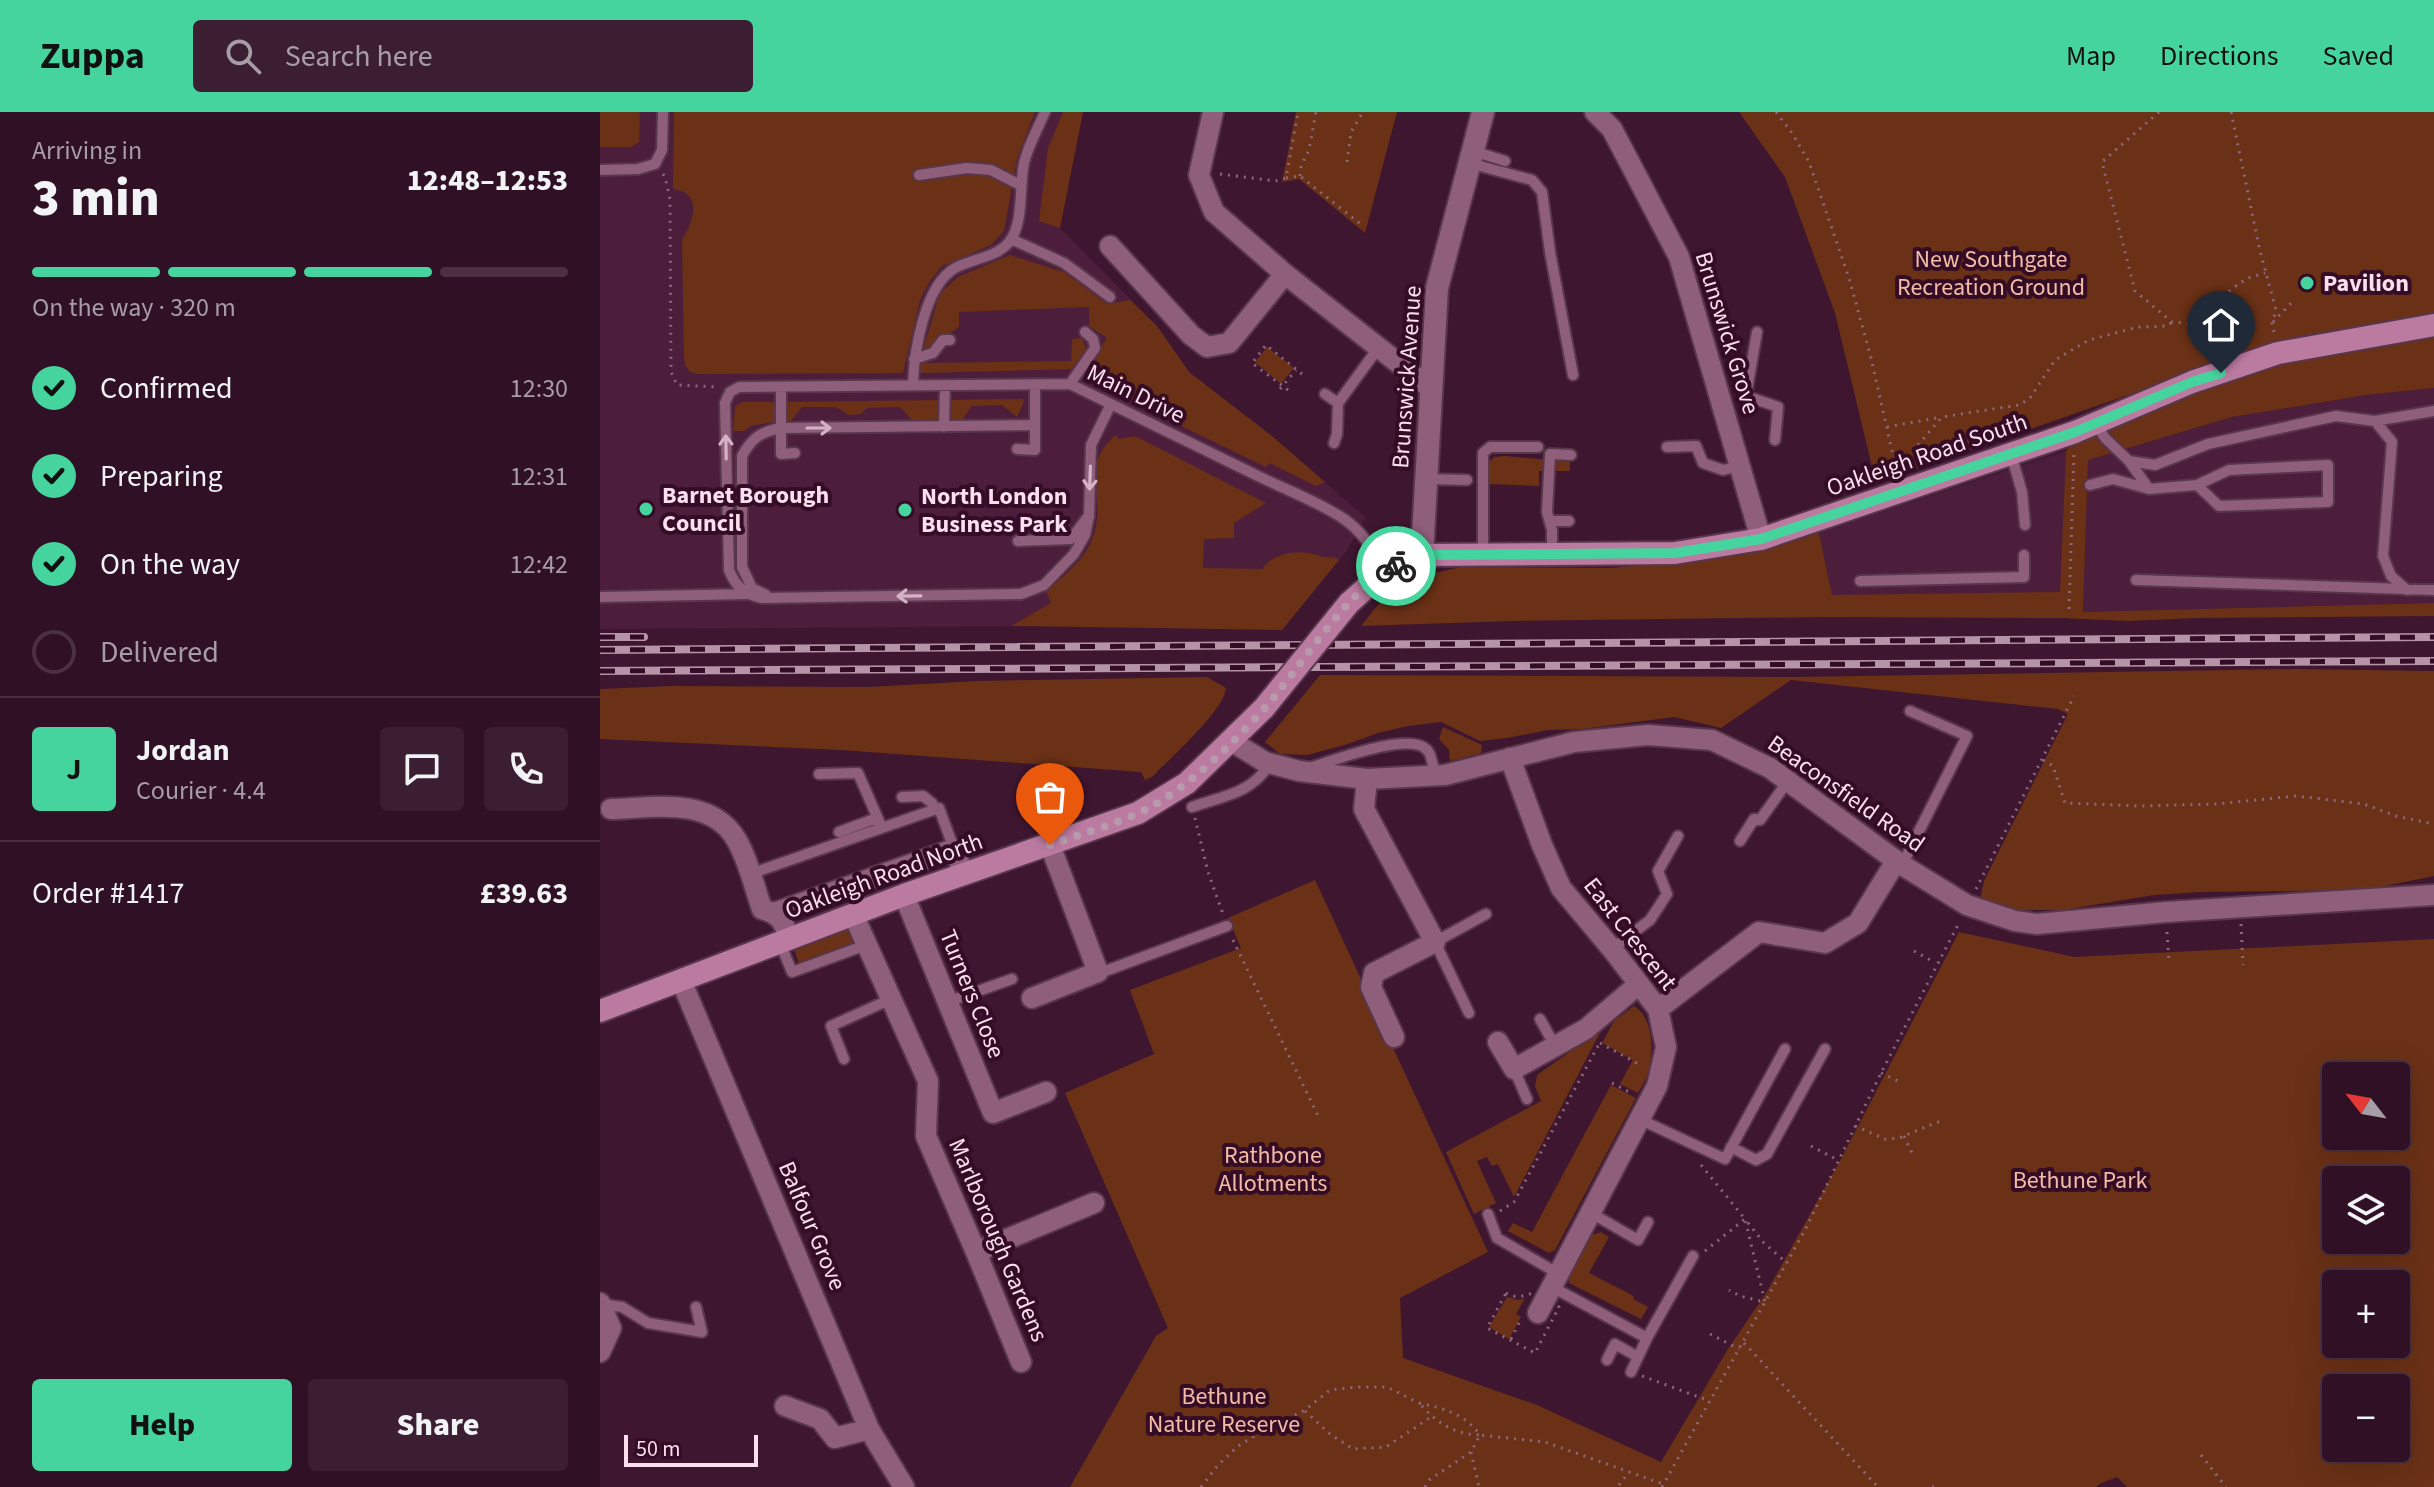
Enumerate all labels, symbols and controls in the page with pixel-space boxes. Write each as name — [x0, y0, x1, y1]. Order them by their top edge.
search box — [193, 20, 753, 92]
text: Zuppa — [40, 29, 145, 83]
icon: search — [221, 34, 265, 78]
text: Search here — [285, 35, 433, 78]
text: Map — [2066, 36, 2116, 76]
text: Directions — [2160, 36, 2279, 76]
text: Saved — [2323, 36, 2394, 76]
text: Arriving in — [32, 132, 142, 169]
text: 12:48–12:53 — [407, 159, 568, 202]
text: 3 min — [32, 162, 160, 236]
park label: New Southgate Recreation Ground — [1897, 242, 2085, 305]
street label: Brunswick Grove — [1686, 247, 1768, 419]
place label: Pavilion — [2323, 266, 2409, 301]
marker: Pavilion — [2298, 274, 2316, 292]
street label: Brunswick Avenue — [1383, 284, 1431, 470]
text: On the way · 320 m — [32, 289, 236, 326]
pin — [2187, 291, 2255, 373]
icon: home — [2199, 303, 2243, 347]
street label: Main Drive — [1081, 355, 1191, 433]
icon: check — [32, 366, 76, 410]
text: Confirmed — [100, 367, 233, 410]
text: 12:30 — [510, 370, 568, 407]
street label: Oakleigh Road South — [1822, 404, 2032, 506]
one-way arrow — [805, 420, 832, 436]
one-way arrow — [718, 434, 734, 461]
icon: check — [32, 454, 76, 498]
text: Preparing — [100, 455, 223, 498]
text: 12:31 — [510, 458, 568, 495]
one-way arrow — [1082, 464, 1097, 491]
place label: Barnet Borough Council — [662, 478, 829, 541]
place label: North London Business Park — [921, 479, 1068, 542]
marker: Barnet Borough Council — [637, 500, 655, 518]
marker: North London Business Park — [896, 501, 914, 519]
courier — [1356, 526, 1436, 606]
icon: check — [32, 542, 76, 586]
text: On the way — [100, 543, 240, 586]
icon: bike — [1374, 544, 1418, 588]
text: 12:42 — [510, 546, 568, 583]
one-way arrow — [896, 588, 923, 604]
text: Delivered — [100, 631, 219, 674]
button: chat — [380, 727, 464, 811]
button: phone — [484, 727, 568, 811]
street label: Beaconsfield Road — [1760, 727, 1932, 861]
text: Jordan — [136, 729, 230, 772]
text: J — [66, 748, 82, 791]
pin — [1016, 763, 1084, 845]
text: Courier · 4.4 — [136, 772, 266, 809]
icon: bag — [1028, 775, 1072, 819]
street label: Oakleigh Road North — [780, 824, 988, 928]
street label: East Crescent — [1575, 870, 1685, 998]
text: Order #1417 — [32, 872, 185, 915]
text: £39.63 — [480, 872, 568, 915]
street label: Turners Close — [930, 924, 1014, 1064]
north arrow — [2322, 1062, 2410, 1150]
map controls — [2322, 1062, 2410, 1462]
street label: Marlborough Gardens — [939, 1133, 1057, 1347]
park label: Rathbone Allotments — [1219, 1138, 1327, 1201]
street label: Balfour Grove — [769, 1156, 855, 1296]
park label: Bethune Park — [2013, 1163, 2147, 1198]
button: layers — [2322, 1166, 2410, 1254]
button: + — [2322, 1270, 2410, 1358]
button: − — [2322, 1374, 2410, 1462]
button: Help — [32, 1379, 292, 1471]
button: Share — [308, 1379, 568, 1471]
park label: Bethune Nature Reserve — [1148, 1379, 1300, 1442]
scale bar — [624, 1431, 758, 1467]
text: 50 m — [636, 1433, 681, 1465]

